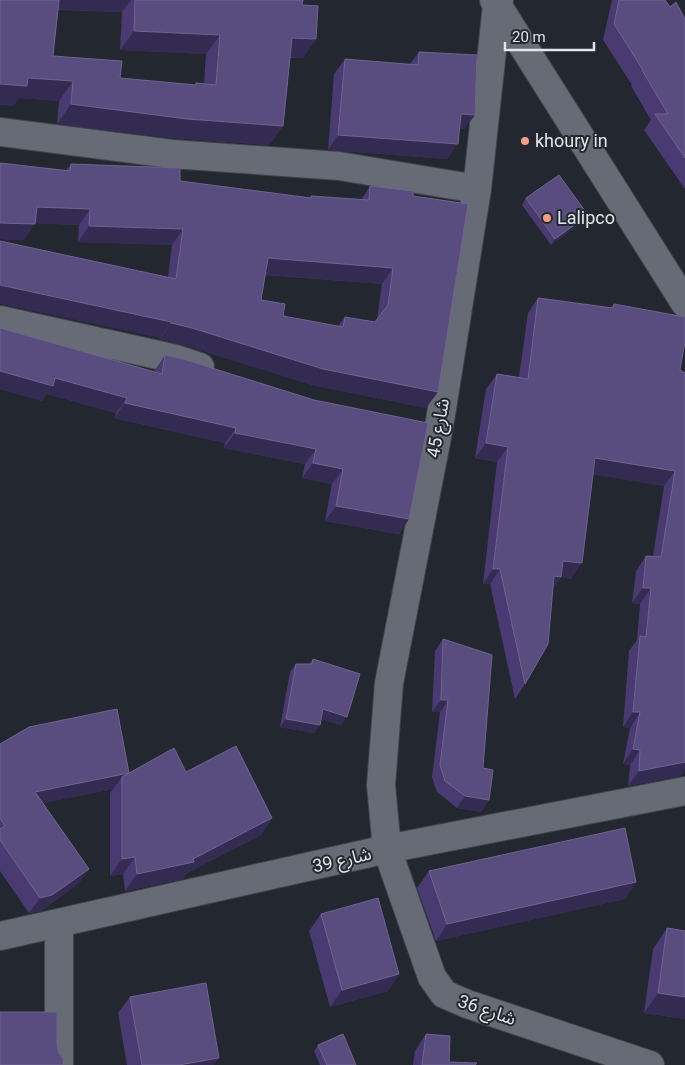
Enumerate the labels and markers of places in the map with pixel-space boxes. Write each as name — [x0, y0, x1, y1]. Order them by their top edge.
place label: khoury in — [535, 130, 608, 151]
marker: khoury in — [519, 135, 531, 147]
place label: Lalipco — [557, 207, 615, 228]
marker: Lalipco — [541, 212, 553, 224]

